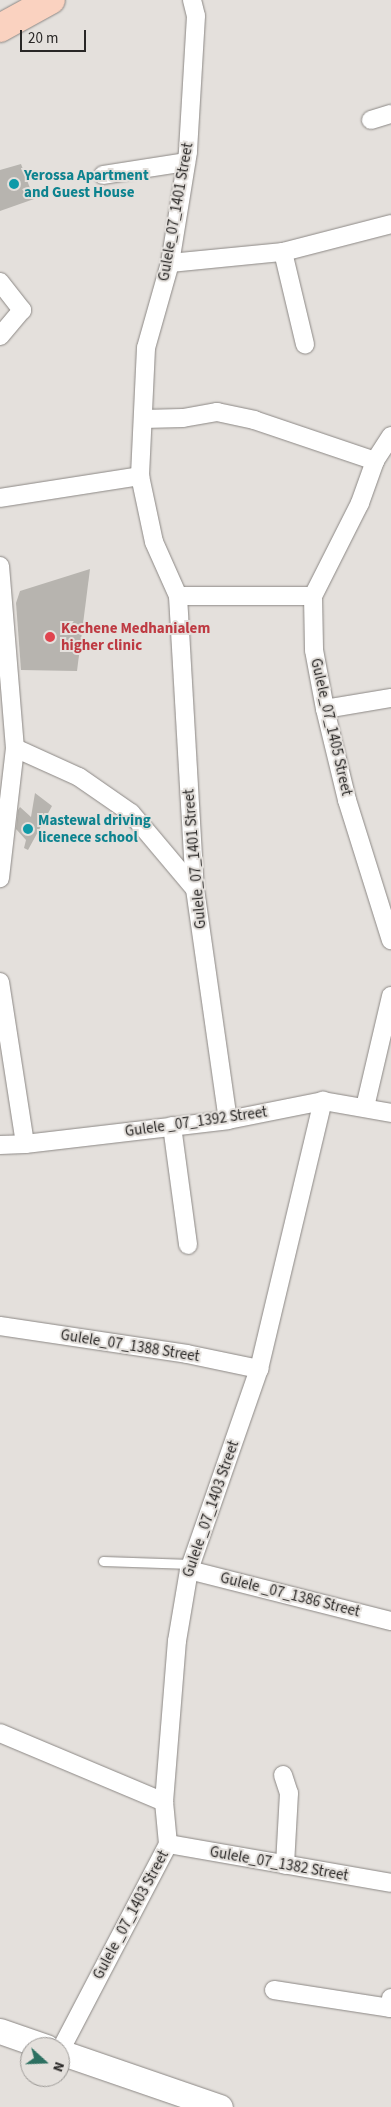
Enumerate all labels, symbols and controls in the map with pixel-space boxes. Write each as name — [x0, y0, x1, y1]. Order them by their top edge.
scale bar — [22, 20, 89, 52]
text: 20 m — [28, 28, 58, 49]
street label: Gulele_07_1401 Street — [155, 141, 197, 283]
place label: Yerossa Apartment and Guest House — [24, 166, 149, 201]
marker: Yerossa Apartment and Guest House — [8, 178, 20, 190]
place label: Kechene Medhanialem higher clinic — [61, 619, 210, 654]
marker: Kechene Medhanialem higher clinic — [43, 630, 57, 644]
street label: Gulele_07_1405 Street — [306, 657, 356, 797]
street label: Gulele_07_1401 Street — [180, 788, 210, 930]
place label: Mastewal driving licenece school — [38, 811, 151, 846]
marker: Mastewal driving licenece school — [22, 823, 34, 835]
street label: Gulele _07_1392 Street — [124, 1103, 268, 1141]
street label: Gulele_07_1388 Street — [59, 1326, 201, 1366]
street label: Gulele _07_1403 Street — [179, 1438, 243, 1580]
street label: Gulele _07_1386 Street — [218, 1569, 362, 1621]
street label: Gulele_07_1382 Street — [208, 1843, 350, 1885]
street label: Gulele _07_1403 Street — [89, 1848, 173, 1982]
north arrow — [20, 2037, 70, 2087]
text: N — [47, 2059, 69, 2075]

